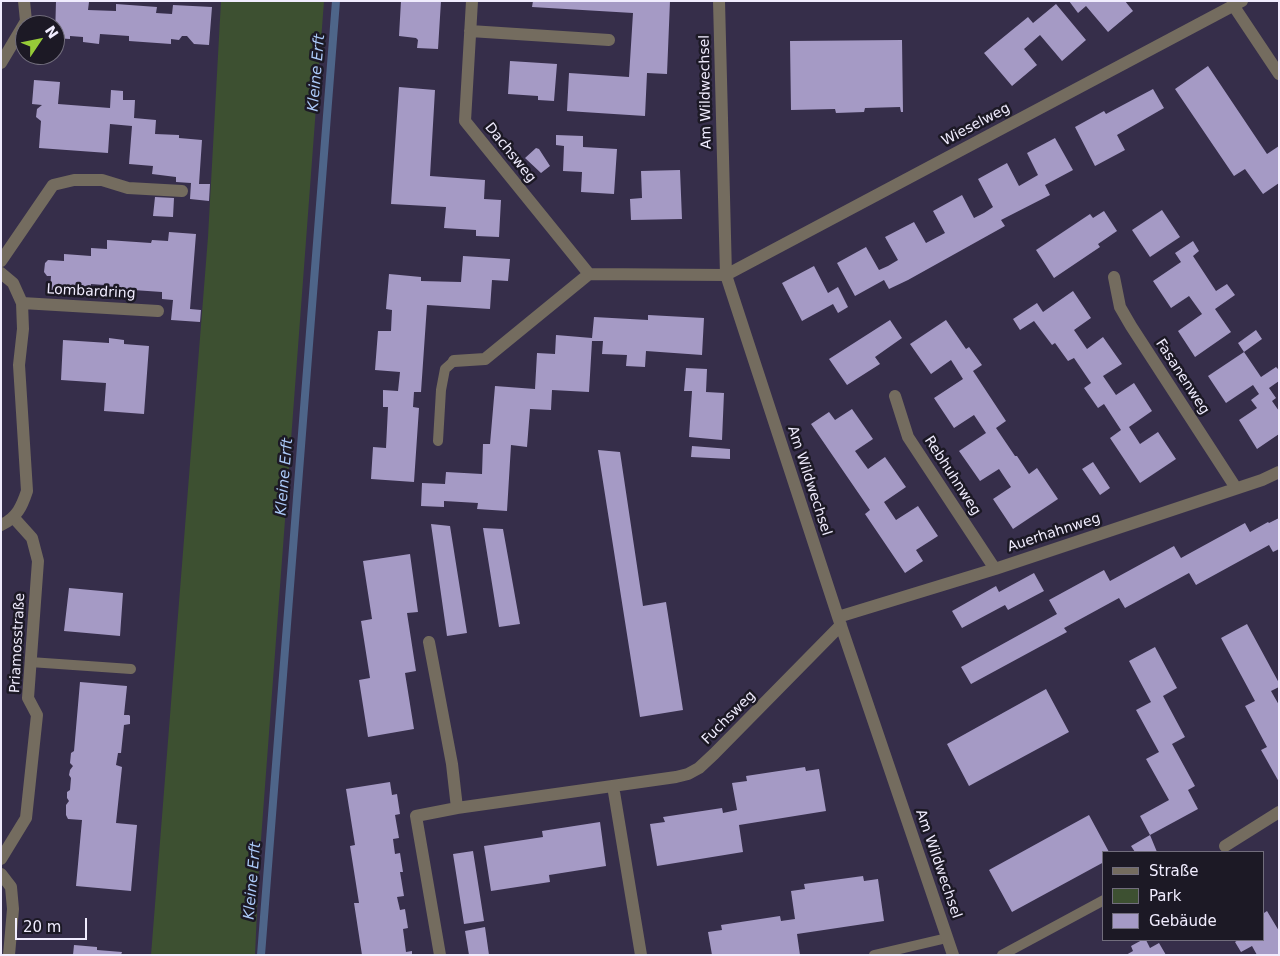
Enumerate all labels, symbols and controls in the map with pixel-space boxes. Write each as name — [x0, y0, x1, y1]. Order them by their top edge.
north arrow — [15, 15, 65, 65]
text: N — [42, 23, 62, 42]
water label: Kleine Erft — [305, 34, 329, 112]
street label: Am Wildwechsel — [697, 35, 715, 149]
street label: Wieselweg — [939, 100, 1013, 150]
street label: Dachsweg — [481, 120, 539, 186]
street label: Lombardring — [46, 281, 136, 303]
street label: Fasanenweg — [1151, 336, 1213, 418]
street label: Am Wildwechsel — [783, 424, 835, 538]
street label: Rebhuhnweg — [920, 433, 984, 519]
water label: Kleine Erft — [273, 438, 297, 516]
street label: Auerhahnweg — [1005, 510, 1103, 556]
street label: Priamosstraße — [7, 592, 29, 694]
street label: Fuchsweg — [699, 688, 759, 748]
street label: Am Wildwechsel — [911, 807, 965, 921]
water label: Kleine Erft — [241, 842, 265, 920]
legend — [1102, 851, 1265, 941]
text: Straße — [1149, 862, 1198, 880]
text: Park — [1149, 887, 1181, 905]
scale bar — [18, 908, 90, 940]
text: Gebäude — [1149, 912, 1217, 930]
text: 20 m — [23, 918, 61, 936]

